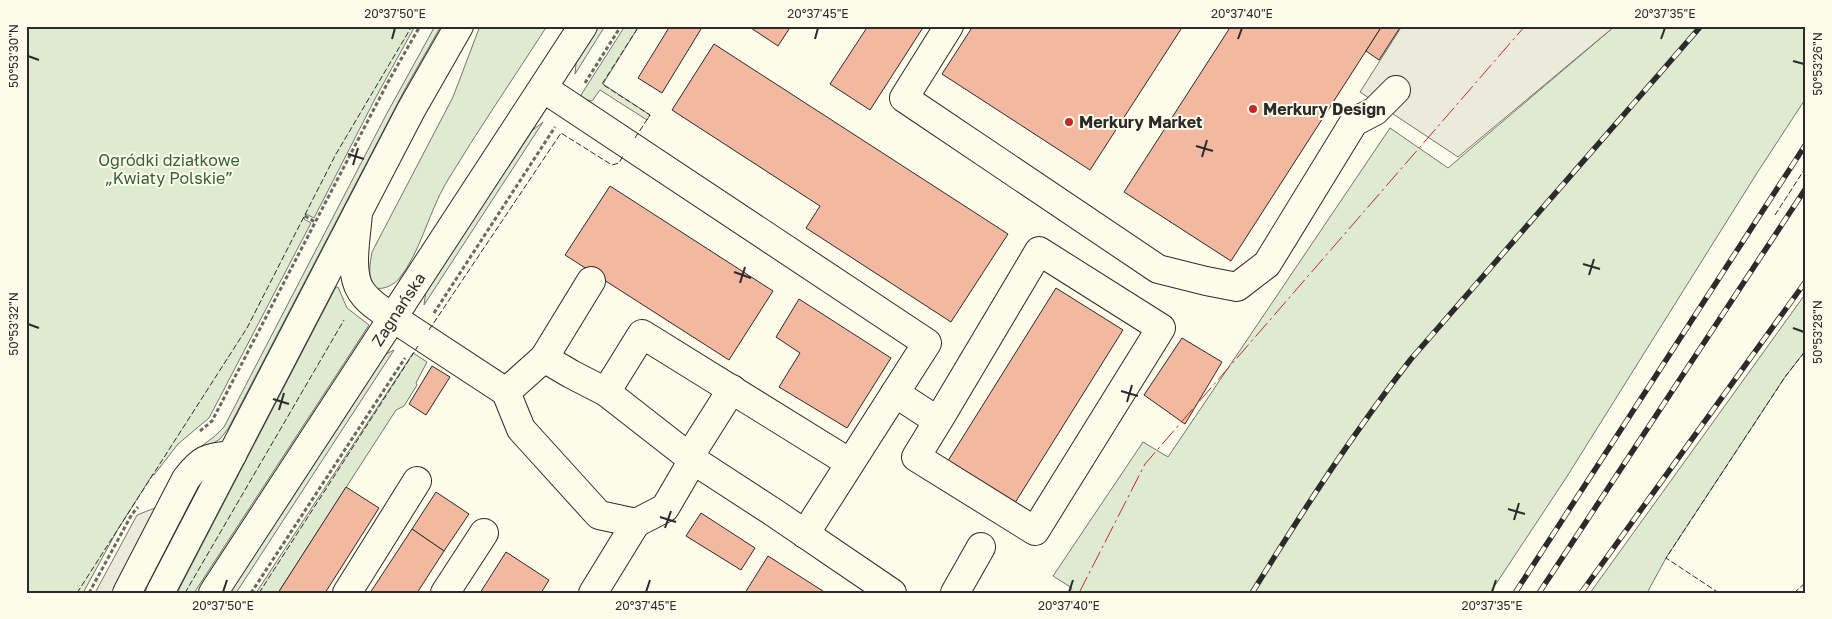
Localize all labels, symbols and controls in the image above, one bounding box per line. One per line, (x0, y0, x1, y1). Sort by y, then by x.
text: 20°37'50"E (364, 6, 426, 21)
text: 20°37'45"E (787, 6, 849, 21)
text: 20°37'40"E (1211, 6, 1273, 21)
text: 20°37'35"E (1634, 6, 1696, 21)
text: 50°53'30"N (6, 24, 21, 88)
text: 50°53'26"N (1810, 32, 1825, 96)
place label: Merkury Design (1263, 99, 1386, 119)
marker: Merkury Design (1247, 103, 1259, 115)
place label: Merkury Market (1079, 112, 1202, 132)
marker: Merkury Market (1063, 116, 1075, 128)
park label: Ogródki działkowe „Kwiaty Polskie” (98, 150, 240, 188)
street label: Zagnańska (367, 269, 429, 350)
text: 50°53'32"N (6, 292, 21, 356)
text: 50°53'28"N (1810, 300, 1825, 364)
text: 20°37'50"E (192, 598, 254, 613)
text: 20°37'45"E (615, 598, 677, 613)
text: 20°37'40"E (1038, 598, 1100, 613)
text: 20°37'35"E (1461, 598, 1523, 613)

